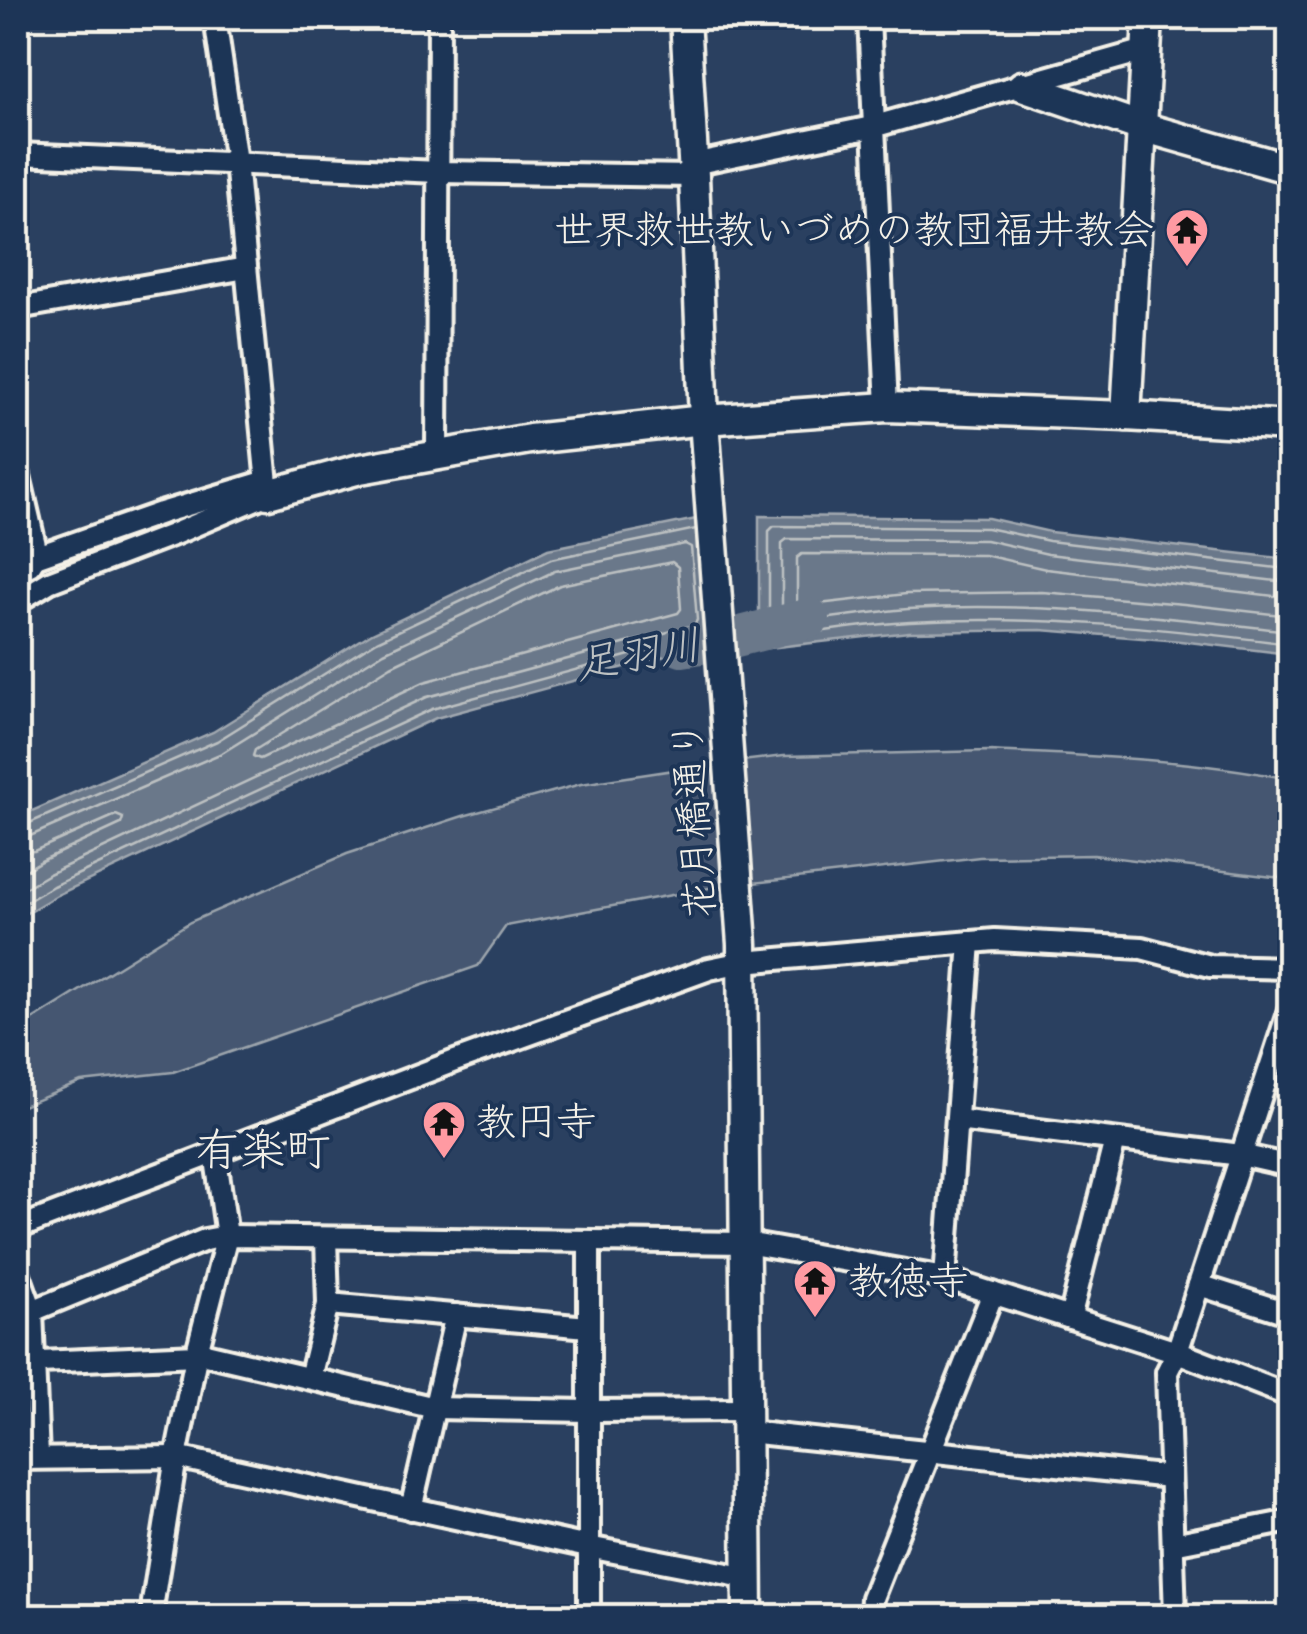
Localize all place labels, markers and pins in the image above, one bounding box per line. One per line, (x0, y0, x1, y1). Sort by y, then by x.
place label: 世界救世教いづめの教団福井教会 (554, 205, 1154, 255)
temple icon: 世界救世教いづめの教団福井教会 (1164, 207, 1210, 268)
place label: 教円寺 (476, 1097, 596, 1147)
temple icon: 教円寺 (421, 1099, 467, 1160)
place label: 教徳寺 (848, 1256, 968, 1306)
temple icon: 教徳寺 (792, 1258, 838, 1319)

